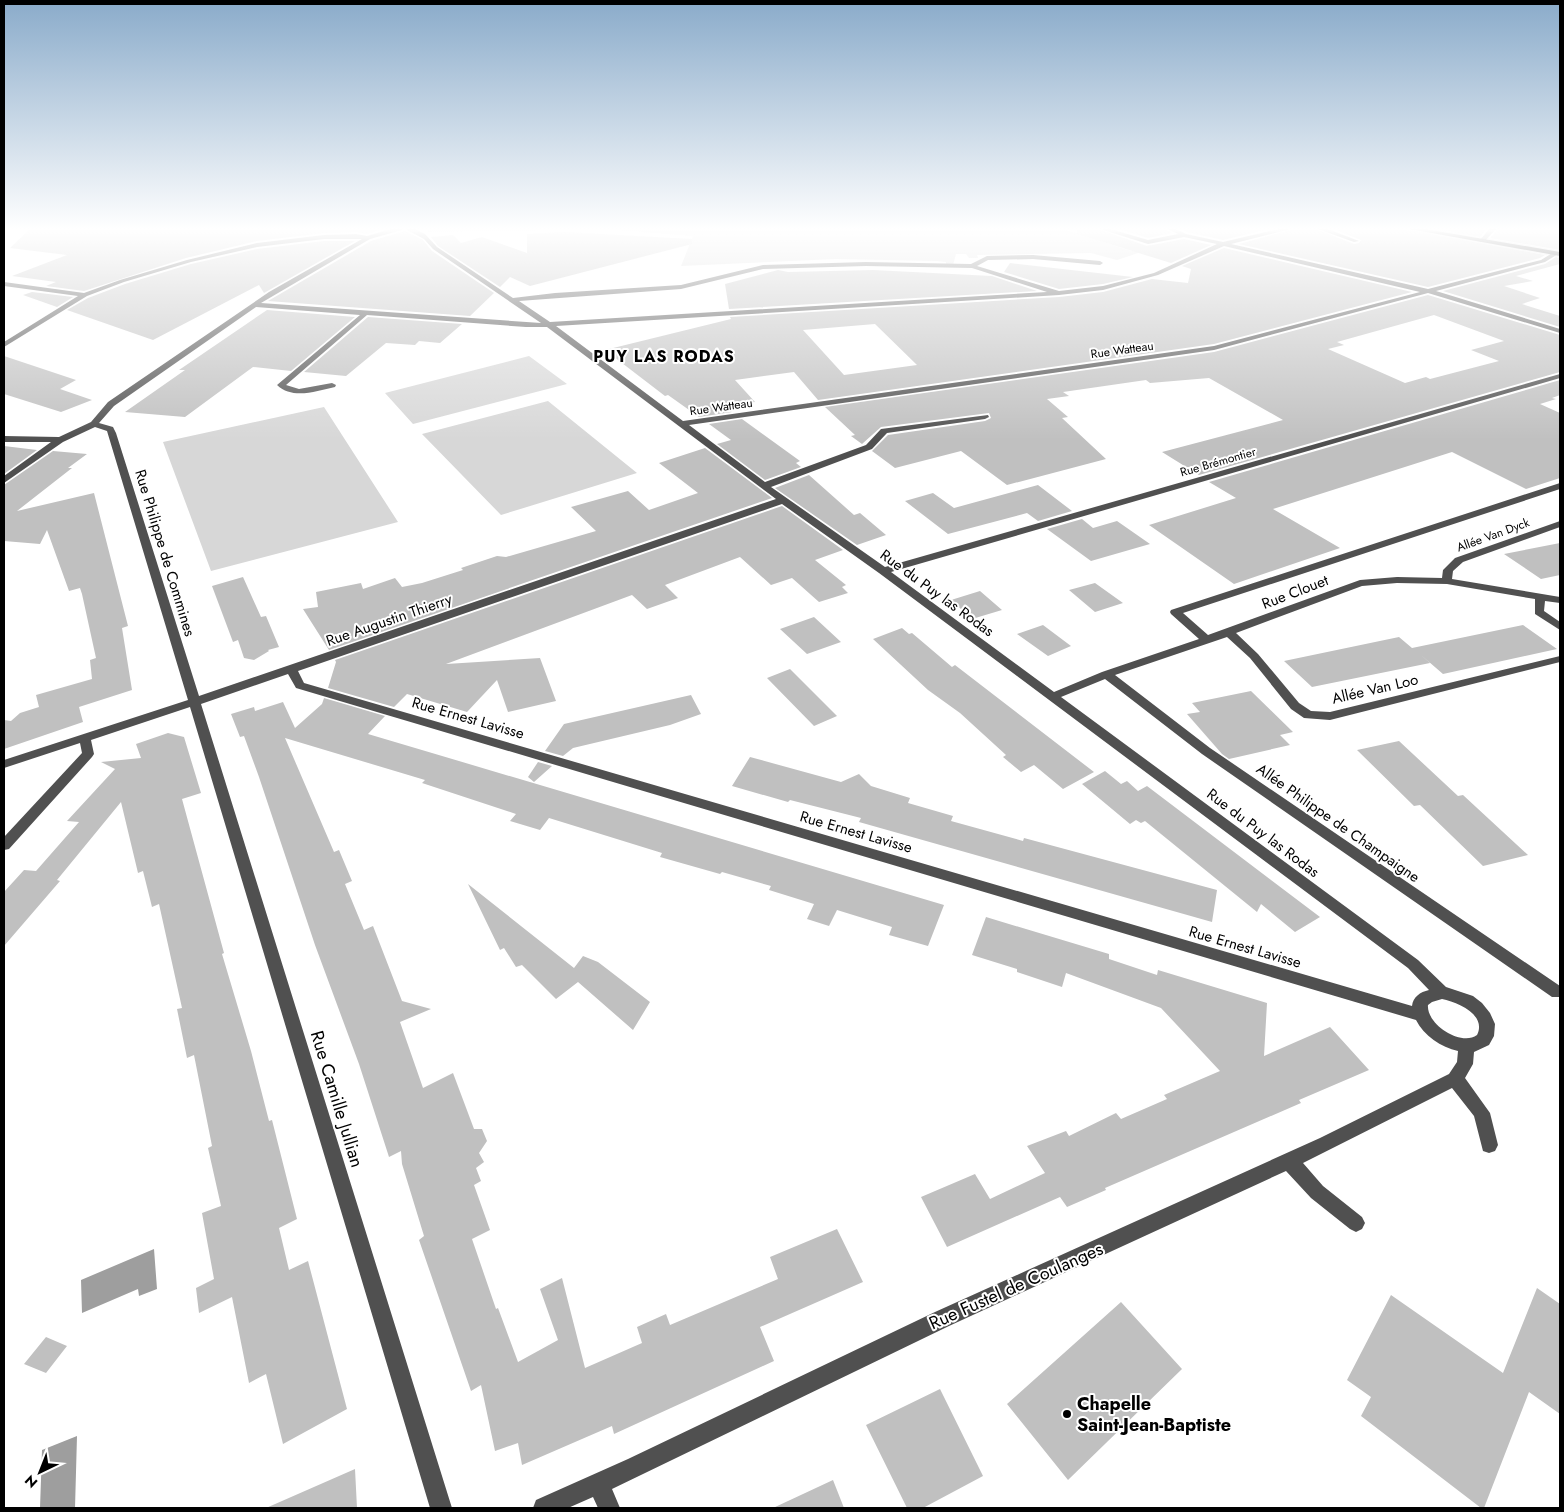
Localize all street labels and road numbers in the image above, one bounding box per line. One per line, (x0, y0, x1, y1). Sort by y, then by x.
street label: Rue Watteau (1089, 337, 1155, 363)
street label: Rue Watteau (688, 394, 754, 420)
street label: Rue Brémontier (1178, 442, 1259, 481)
street label: Rue Philippe de Commines (129, 467, 201, 639)
street label: Allée Van Dyck (1454, 513, 1533, 556)
street label: Rue du Puy las Rodas (876, 544, 998, 642)
street label: Rue Clouet (1259, 569, 1332, 615)
street label: Rue Augustin Thierry (323, 588, 455, 652)
street label: Allée Van Loo (1330, 668, 1420, 710)
street label: Rue Ernest Lavisse (409, 691, 527, 745)
street label: Allée Philippe de Champaigne (1252, 758, 1424, 888)
street label: Rue du Puy las Rodas (1202, 783, 1324, 883)
street label: Rue Ernest Lavisse (797, 805, 915, 859)
street label: Rue Ernest Lavisse (1186, 920, 1304, 974)
street label: Rue Camille Jullian (304, 1027, 370, 1171)
street label: Rue Fustel de Coulanges (925, 1236, 1107, 1336)

